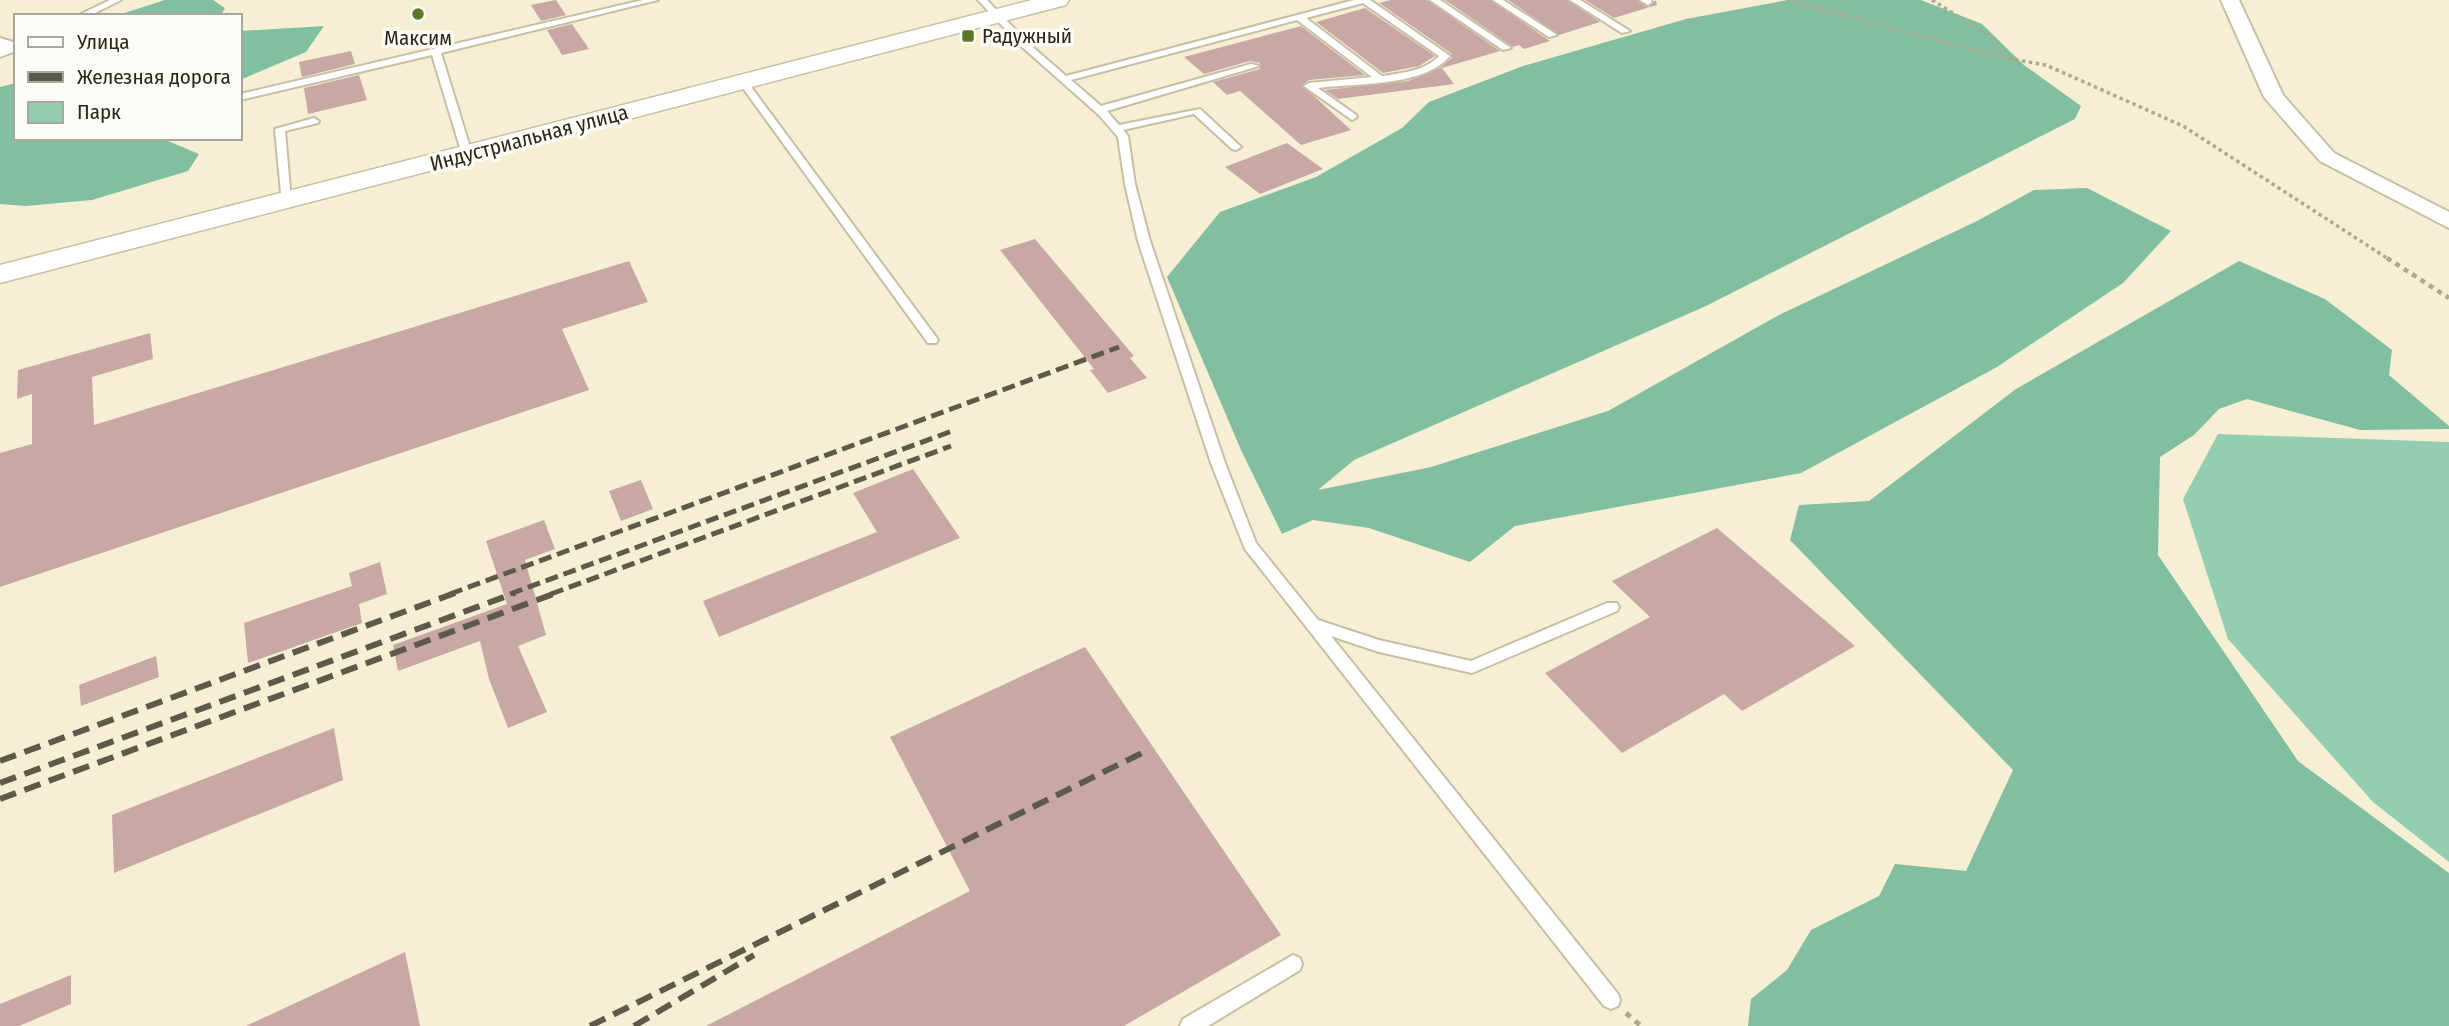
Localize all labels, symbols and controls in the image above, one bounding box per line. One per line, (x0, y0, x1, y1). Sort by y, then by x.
marker: Максим (410, 6, 426, 22)
legend (14, 14, 242, 140)
place label: Радужный (982, 23, 1072, 49)
place label: Максим (384, 25, 452, 51)
marker: Радужный (960, 28, 976, 44)
text: Улица (76, 29, 130, 55)
text: Железная дорога (77, 64, 231, 90)
text: Парк (77, 99, 121, 125)
street label: Индустриальная улица (427, 99, 631, 177)

